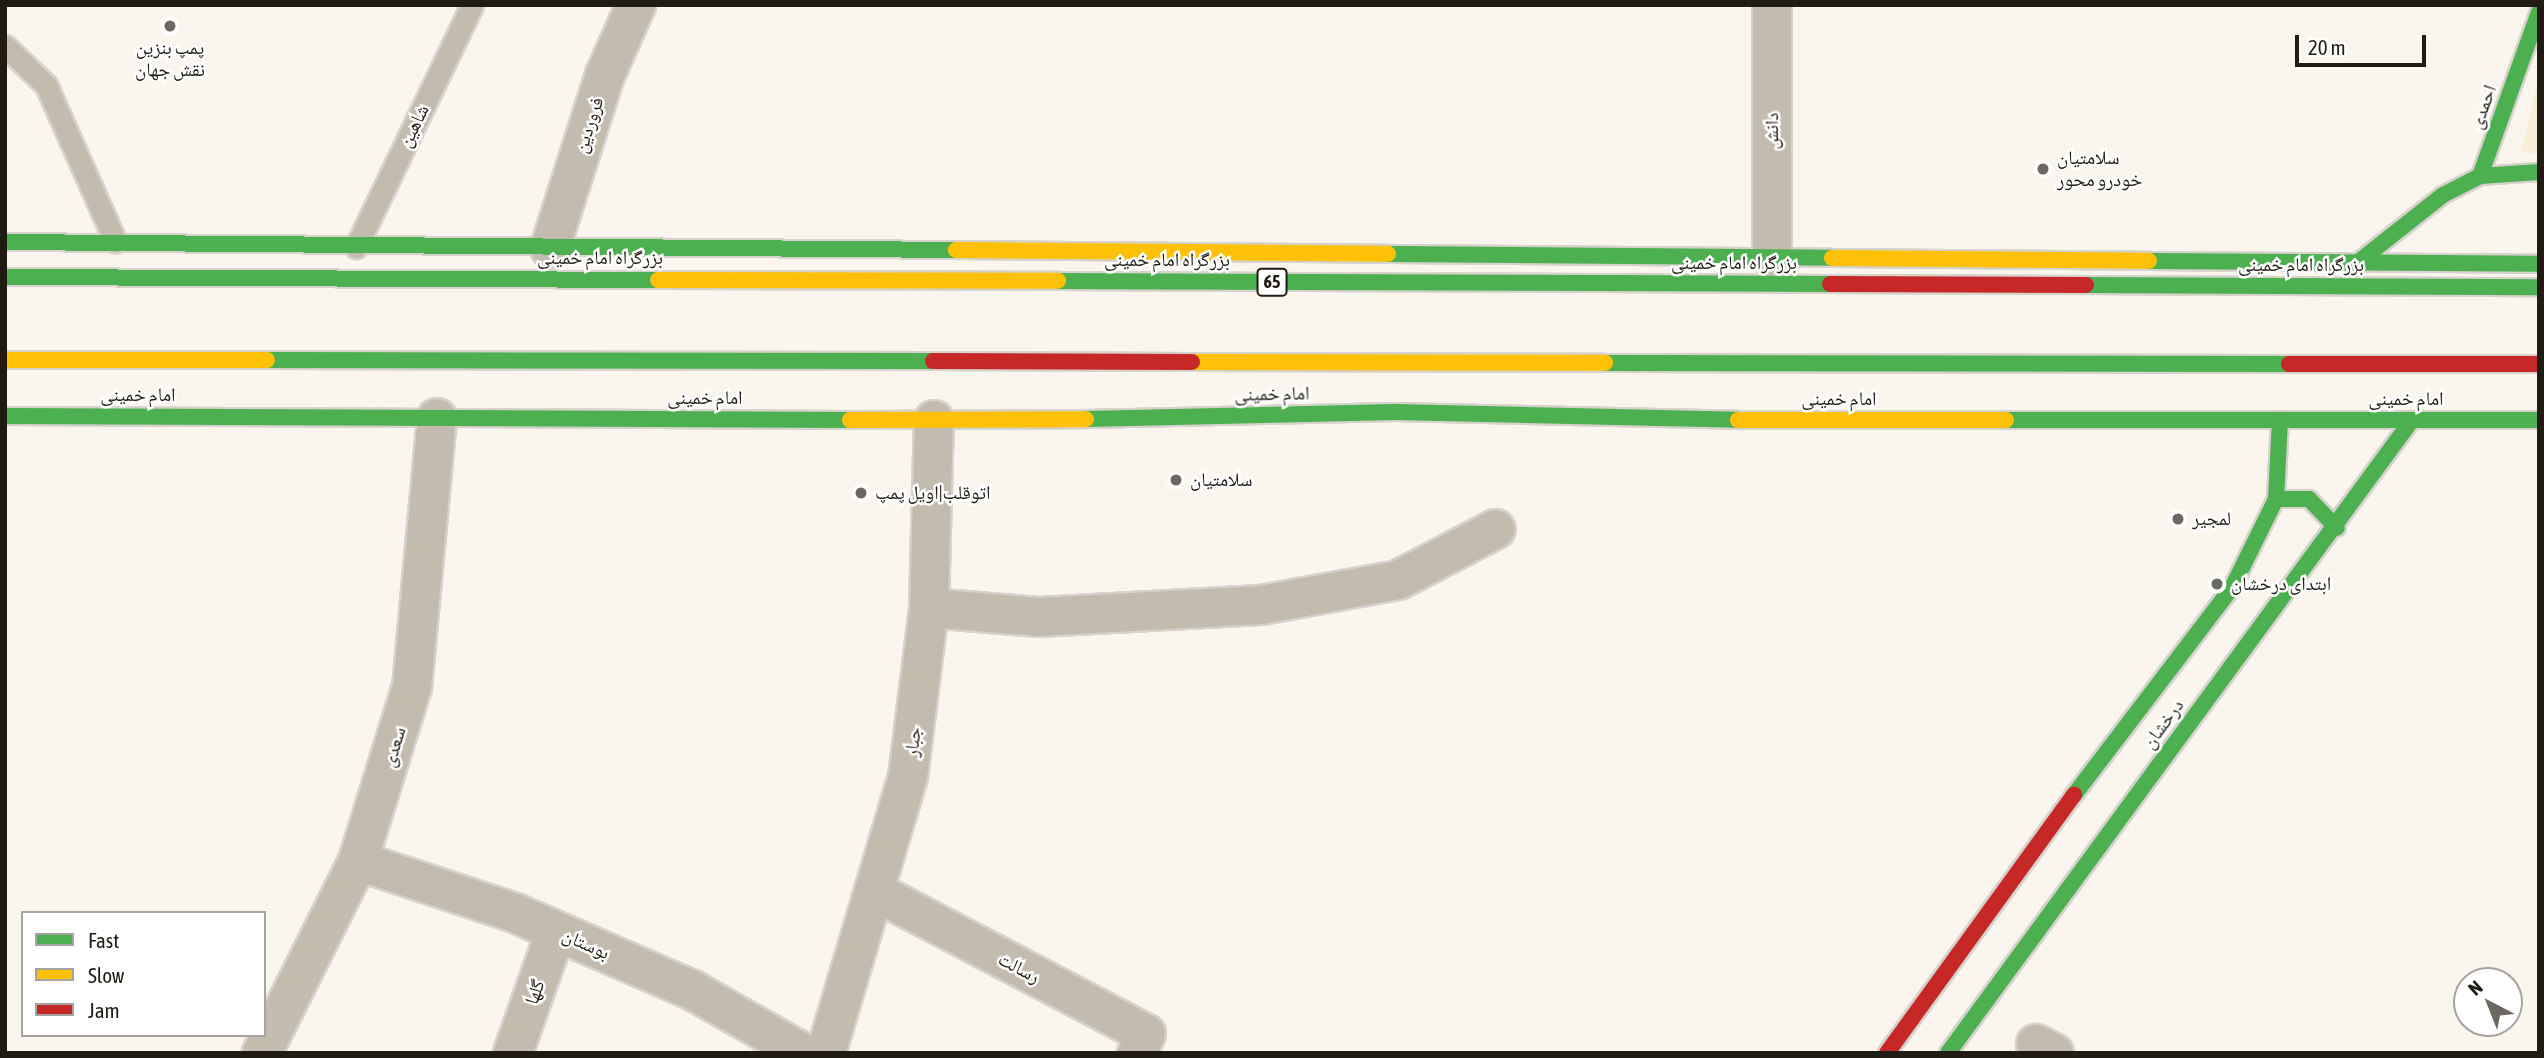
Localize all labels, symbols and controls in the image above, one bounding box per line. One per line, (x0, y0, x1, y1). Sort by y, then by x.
marker: پمپ بنزین نقش جهان (162, 18, 178, 34)
scale bar (2299, 21, 2430, 65)
text: 20 m (2308, 35, 2346, 59)
place label: پمپ بنزین نقش جهان (135, 37, 205, 81)
street label: احمدی (2465, 82, 2501, 132)
street label: فروردین (569, 94, 609, 156)
street label: شاهین (394, 101, 434, 151)
street label: دانش (1761, 113, 1783, 149)
place label: سلامتیان خودرو محور (2057, 147, 2142, 191)
marker: سلامتیان خودرو محور (2035, 161, 2051, 177)
street label: بزرگراه امام خمینی (537, 247, 663, 269)
street label: بزرگراه امام خمینی (1104, 249, 1230, 271)
street label: بزرگراه امام خمینی (1671, 252, 1797, 274)
street label: بزرگراه امام خمینی (2238, 254, 2364, 276)
road number: 65 (1256, 268, 1288, 296)
street label: امام خمینی (1234, 382, 1310, 406)
street label: امام خمینی (100, 384, 176, 406)
street label: امام خمینی (667, 387, 743, 409)
street label: امام خمینی (1801, 388, 1877, 410)
street label: امام خمینی (2368, 388, 2444, 410)
place label: سلامتیان (1190, 469, 1252, 491)
marker: سلامتیان (1168, 472, 1184, 488)
place label: اتوقلب|اویل پمپ (875, 482, 991, 504)
marker: اتوقلب|اویل پمپ (853, 485, 869, 501)
place label: لمجیر (2192, 508, 2231, 530)
marker: لمجیر (2170, 511, 2186, 527)
place label: ابتدای درخشان (2231, 573, 2331, 595)
marker: ابتدای درخشان (2209, 576, 2225, 592)
street label: درخشان (2137, 695, 2189, 753)
street label: سعدی (377, 724, 411, 770)
street label: جبار (900, 726, 926, 758)
legend (21, 911, 266, 1037)
street label: بوستان (559, 924, 613, 964)
text: Fast (88, 928, 119, 952)
street label: رسالت (994, 948, 1044, 988)
text: Slow (88, 963, 124, 987)
north arrow (2453, 967, 2523, 1037)
text: N (2464, 976, 2487, 1000)
street label: گلها (520, 977, 550, 1007)
text: Jam (88, 998, 120, 1022)

